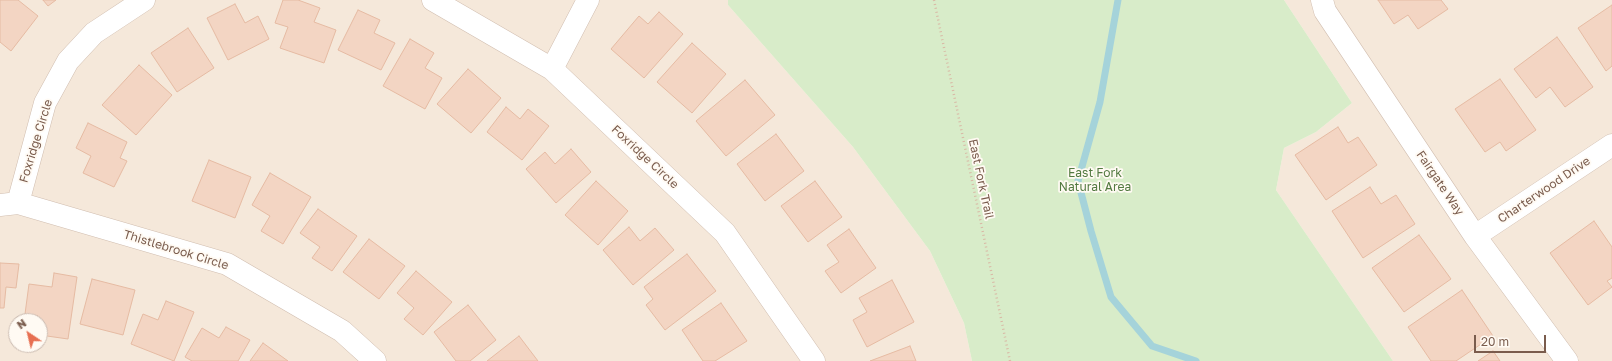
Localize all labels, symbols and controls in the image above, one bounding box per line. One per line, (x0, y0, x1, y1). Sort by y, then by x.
street label: Foxridge Circle (16, 98, 56, 184)
street label: Foxridge Circle (609, 122, 681, 192)
street label: East Fork Trail (965, 138, 997, 220)
street label: Fairgate Way (1413, 148, 1467, 218)
street label: Charterwood Drive (1495, 154, 1593, 226)
park label: East Fork Natural Area (1059, 166, 1131, 194)
street label: Thistlebrook Circle (122, 227, 230, 273)
north arrow (8, 313, 48, 353)
text: N (14, 316, 29, 331)
scale bar (1476, 327, 1548, 353)
text: 20 m (1481, 334, 1509, 349)

